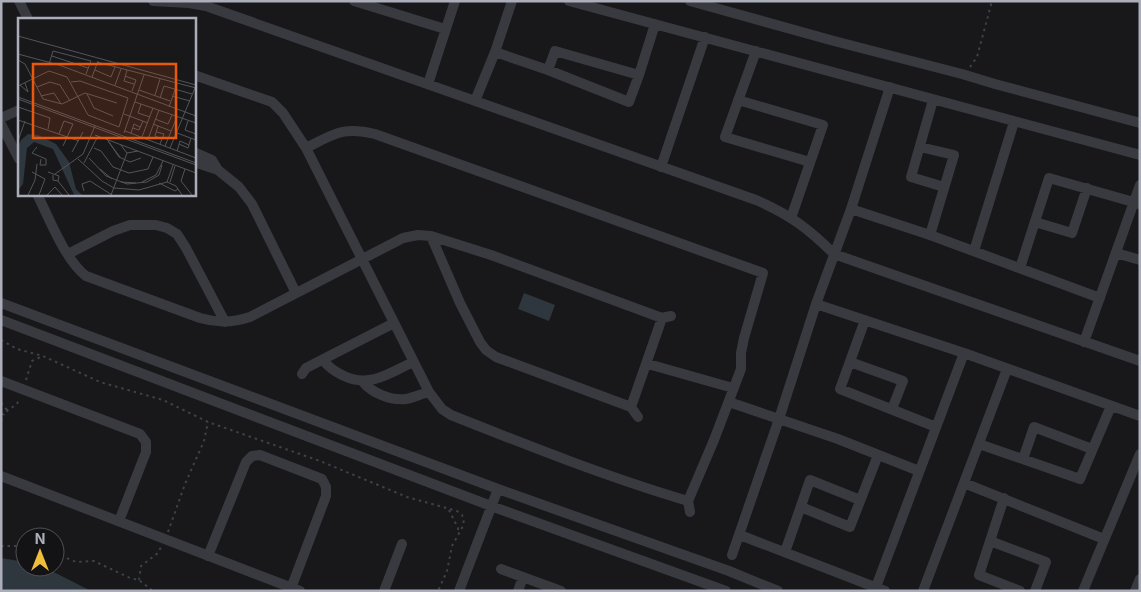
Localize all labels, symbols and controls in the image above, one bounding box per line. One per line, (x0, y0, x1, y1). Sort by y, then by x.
inset map (18, 18, 195, 195)
north arrow (15, 527, 65, 577)
text: N (35, 530, 45, 547)

